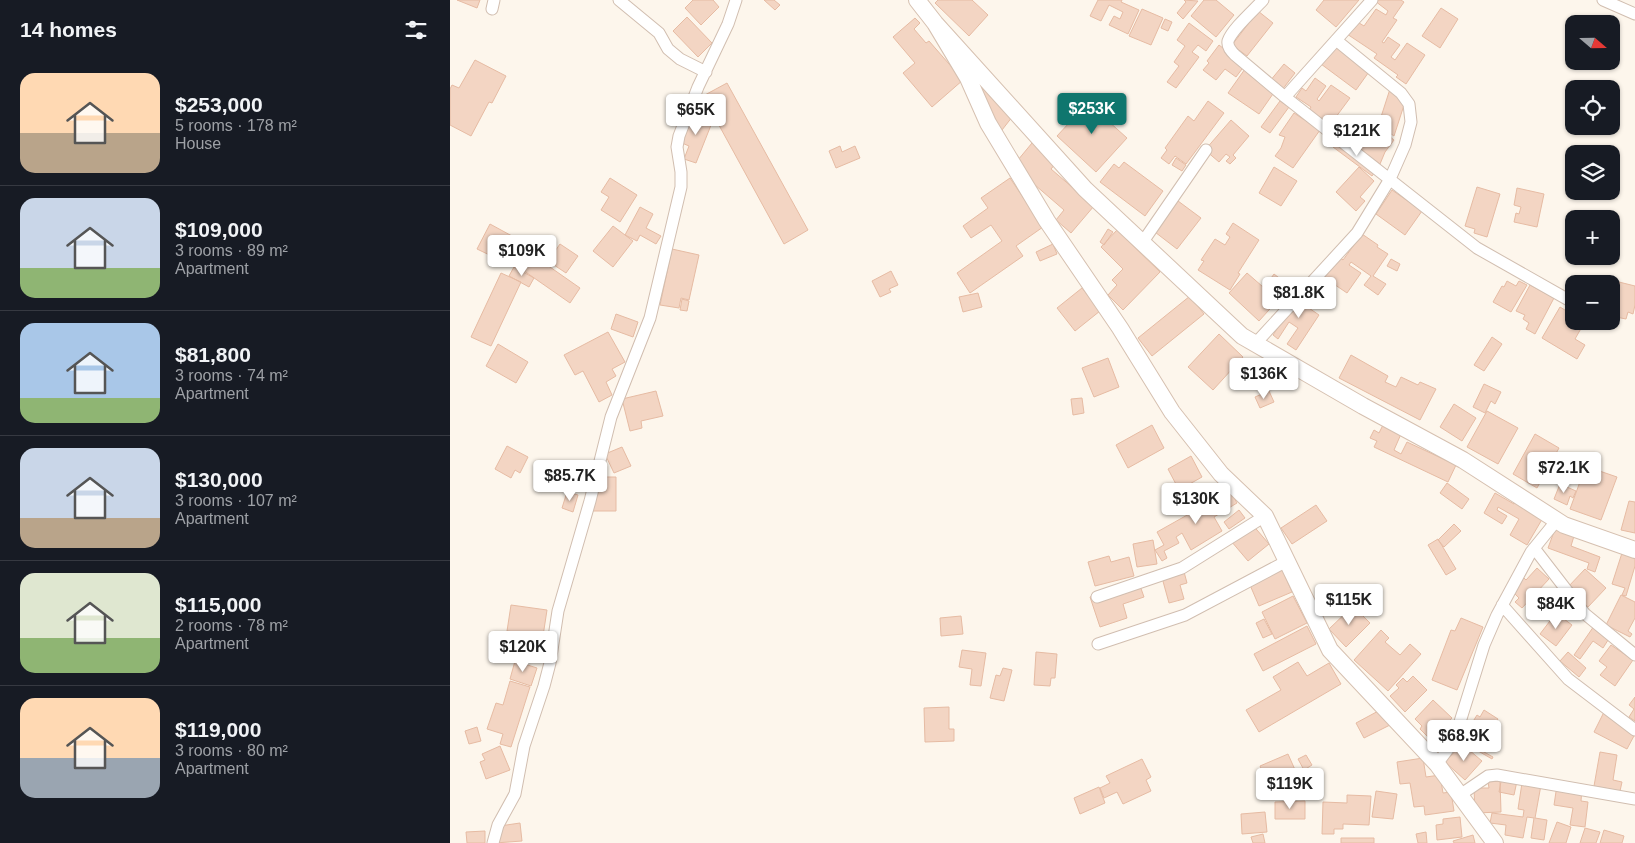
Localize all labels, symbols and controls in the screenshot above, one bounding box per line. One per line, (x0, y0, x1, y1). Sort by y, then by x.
north arrow (1565, 15, 1620, 70)
map controls (1565, 15, 1620, 330)
icon: filters (402, 16, 430, 44)
text: 14 homes (20, 18, 117, 41)
button: locate (1565, 80, 1620, 135)
pin: $253K (1057, 92, 1127, 135)
icon: home (60, 93, 120, 153)
text: $253,000 (175, 93, 263, 116)
pin: $65K (666, 94, 726, 136)
text: $253K (1068, 100, 1116, 117)
text: $65K (677, 101, 715, 118)
pin: $121K (1322, 114, 1392, 157)
text: 5 rooms · 178 m² (175, 117, 297, 134)
text: $121K (1333, 122, 1381, 139)
text: House (175, 135, 221, 152)
button: layers (1565, 145, 1620, 200)
button: + (1565, 210, 1620, 265)
icon: home (60, 218, 120, 278)
text: $109,000 (175, 218, 263, 241)
pin: $109K (487, 234, 557, 277)
text: 3 rooms · 89 m² (175, 242, 288, 259)
text: $109K (498, 242, 546, 259)
text: Apartment (175, 260, 249, 277)
button: − (1565, 275, 1620, 330)
pin: $81.8K (1258, 276, 1340, 319)
text: $81.8K (1273, 284, 1325, 301)
icon: home (60, 343, 120, 403)
text: $81,800 (175, 343, 251, 366)
pin: $136K (1229, 358, 1299, 400)
text: $136K (1240, 365, 1288, 382)
text: 3 rooms · 74 m² (175, 367, 288, 384)
text: Apartment (175, 385, 249, 402)
pin: $72.1K (1523, 452, 1605, 494)
text: $72.1K (1538, 459, 1590, 476)
pin: $85.7K (529, 460, 611, 502)
text: $85.7K (544, 467, 596, 484)
icon: home (60, 468, 120, 528)
text: $130,000 (175, 468, 263, 491)
pin: $130K (1161, 482, 1231, 525)
text: $130K (1172, 490, 1220, 507)
text: 3 rooms · 107 m² (175, 492, 297, 509)
text: Apartment (175, 510, 249, 527)
pin: $115K (1314, 584, 1384, 626)
pin: $84K (1526, 588, 1586, 630)
text: $115K (1326, 591, 1372, 608)
icon: home (60, 593, 120, 653)
text: $115,000 (175, 593, 261, 616)
text: $84K (1537, 595, 1575, 612)
text: 2 rooms · 78 m² (175, 617, 288, 634)
pin: $120K (488, 630, 558, 673)
text: Apartment (175, 635, 249, 652)
text: $120K (499, 638, 547, 655)
icon: home (60, 718, 120, 778)
text: $119,000 (175, 718, 261, 741)
pin: $68.9K (1423, 720, 1505, 762)
text: $68.9K (1438, 727, 1490, 744)
text: 3 rooms · 80 m² (175, 742, 288, 759)
text: Apartment (175, 760, 249, 777)
pin: $119K (1255, 768, 1325, 810)
text: $119K (1267, 775, 1313, 792)

